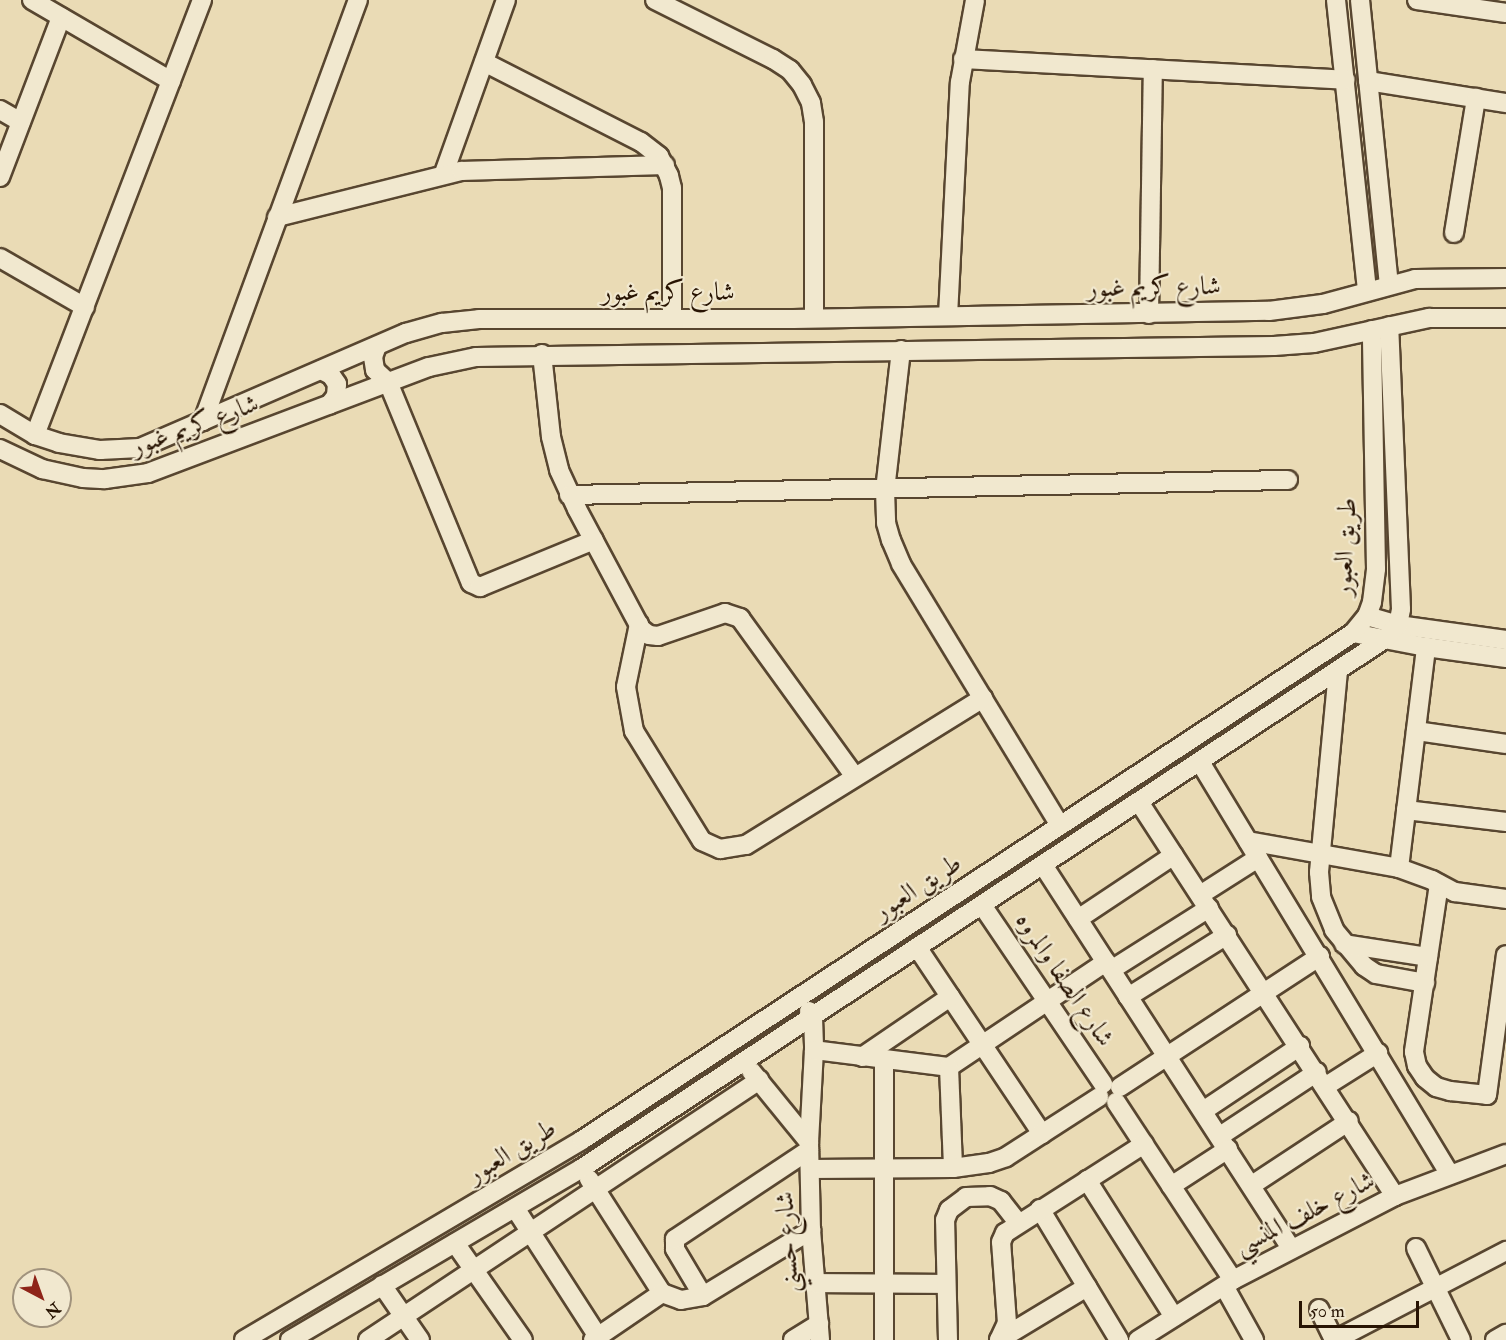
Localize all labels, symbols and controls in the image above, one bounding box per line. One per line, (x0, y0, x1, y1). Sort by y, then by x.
street label: شارع كريم غبور (1087, 271, 1221, 305)
street label: شارع كريم غبور (601, 277, 735, 309)
street label: شارع كريم غبور (127, 388, 263, 464)
street label: طريق العبور (1328, 497, 1364, 597)
street label: طريق العبور (868, 848, 968, 928)
street label: شارع الصفا والمروه (1008, 907, 1120, 1053)
street label: طريق العبور (462, 1113, 562, 1191)
street label: شارع خلف المنسي (1230, 1165, 1380, 1263)
street label: شارع حسني (770, 1191, 806, 1293)
north arrow (12, 1268, 72, 1328)
scale bar (1302, 1289, 1422, 1327)
text: N (41, 1298, 64, 1322)
text: 50 m (1310, 1300, 1345, 1323)

